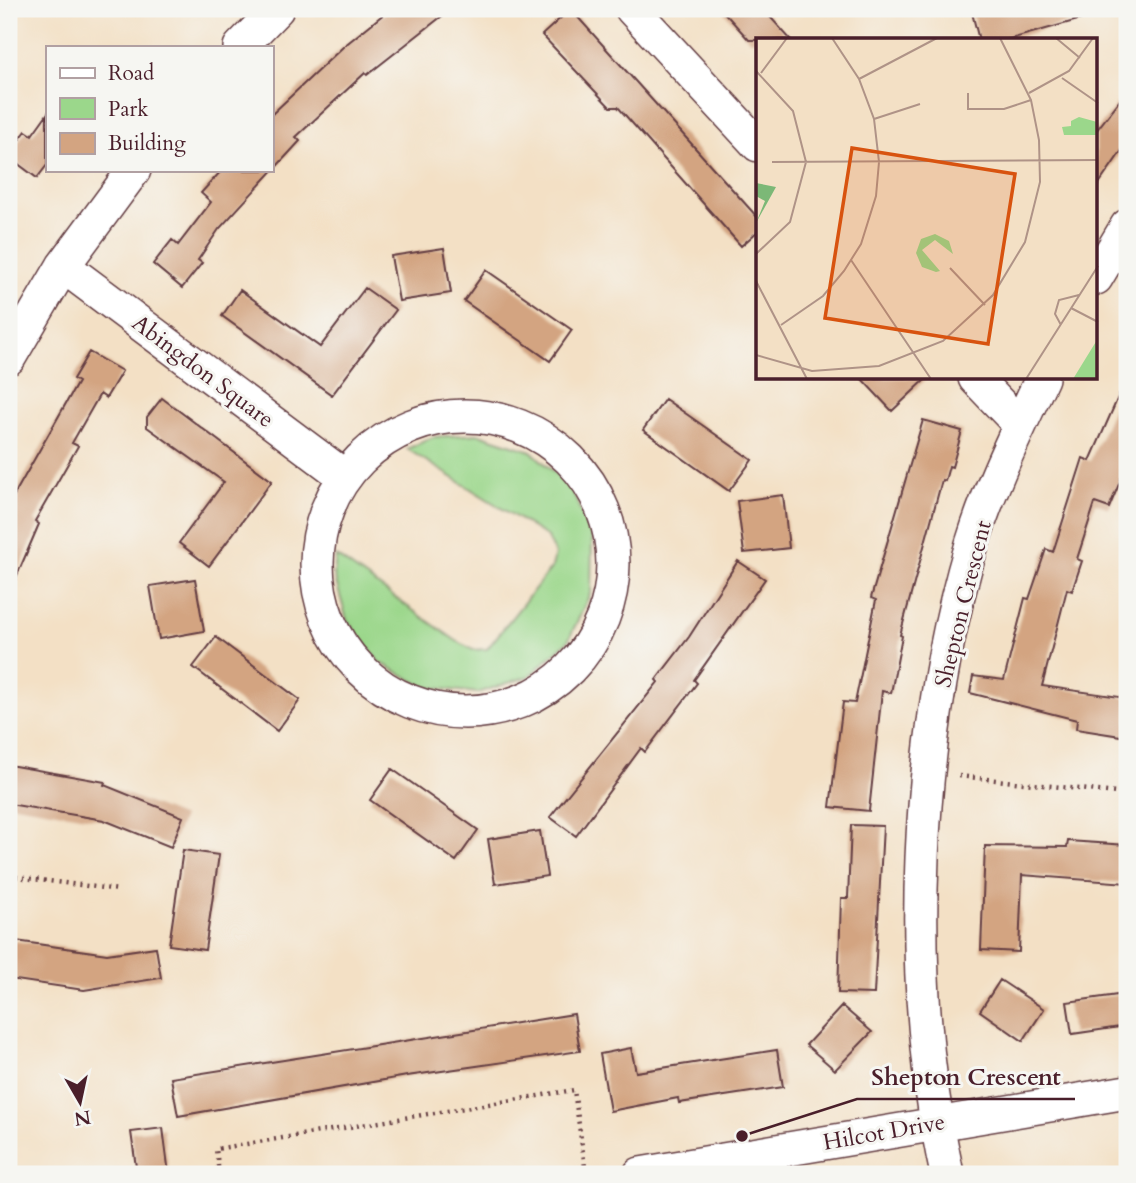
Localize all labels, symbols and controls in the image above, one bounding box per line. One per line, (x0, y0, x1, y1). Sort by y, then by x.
inset map (756, 38, 1098, 380)
legend (46, 46, 273, 172)
text: Road (108, 59, 154, 88)
text: Park (108, 95, 149, 124)
text: Building (108, 129, 186, 158)
street label: Abingdon Square (126, 307, 280, 435)
street label: Shepton Crescent (927, 517, 999, 691)
callout: Shepton Crescent (857, 1054, 1075, 1099)
text: Shepton Crescent (871, 1061, 1061, 1094)
north arrow (46, 1068, 116, 1138)
text: N (72, 1104, 93, 1132)
street label: Hilcot Drive (820, 1106, 948, 1158)

